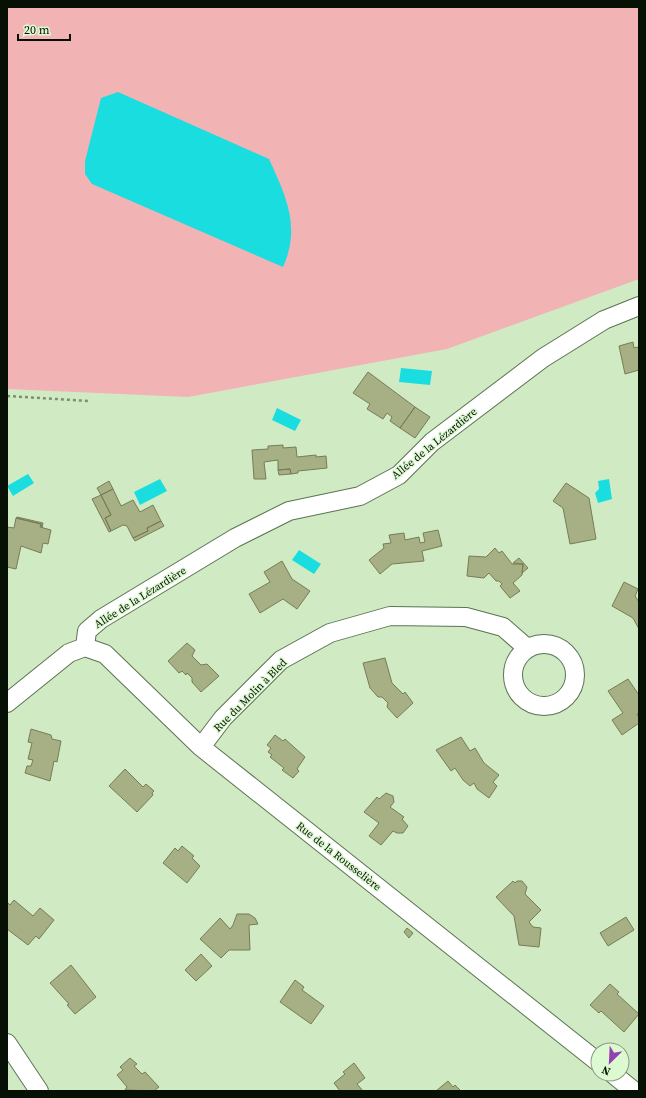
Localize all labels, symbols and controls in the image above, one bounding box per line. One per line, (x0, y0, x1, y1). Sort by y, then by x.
scale bar (18, 16, 70, 42)
text: 20 m (24, 22, 50, 38)
street label: Allée de la Lézardière (388, 404, 480, 483)
street label: Allée de la Lézardière (91, 563, 189, 632)
street label: Rue du Molin à Bled (210, 655, 291, 735)
street label: Rue de la Rousselière (293, 818, 385, 895)
north arrow (590, 1042, 630, 1082)
text: N (599, 1062, 613, 1079)

